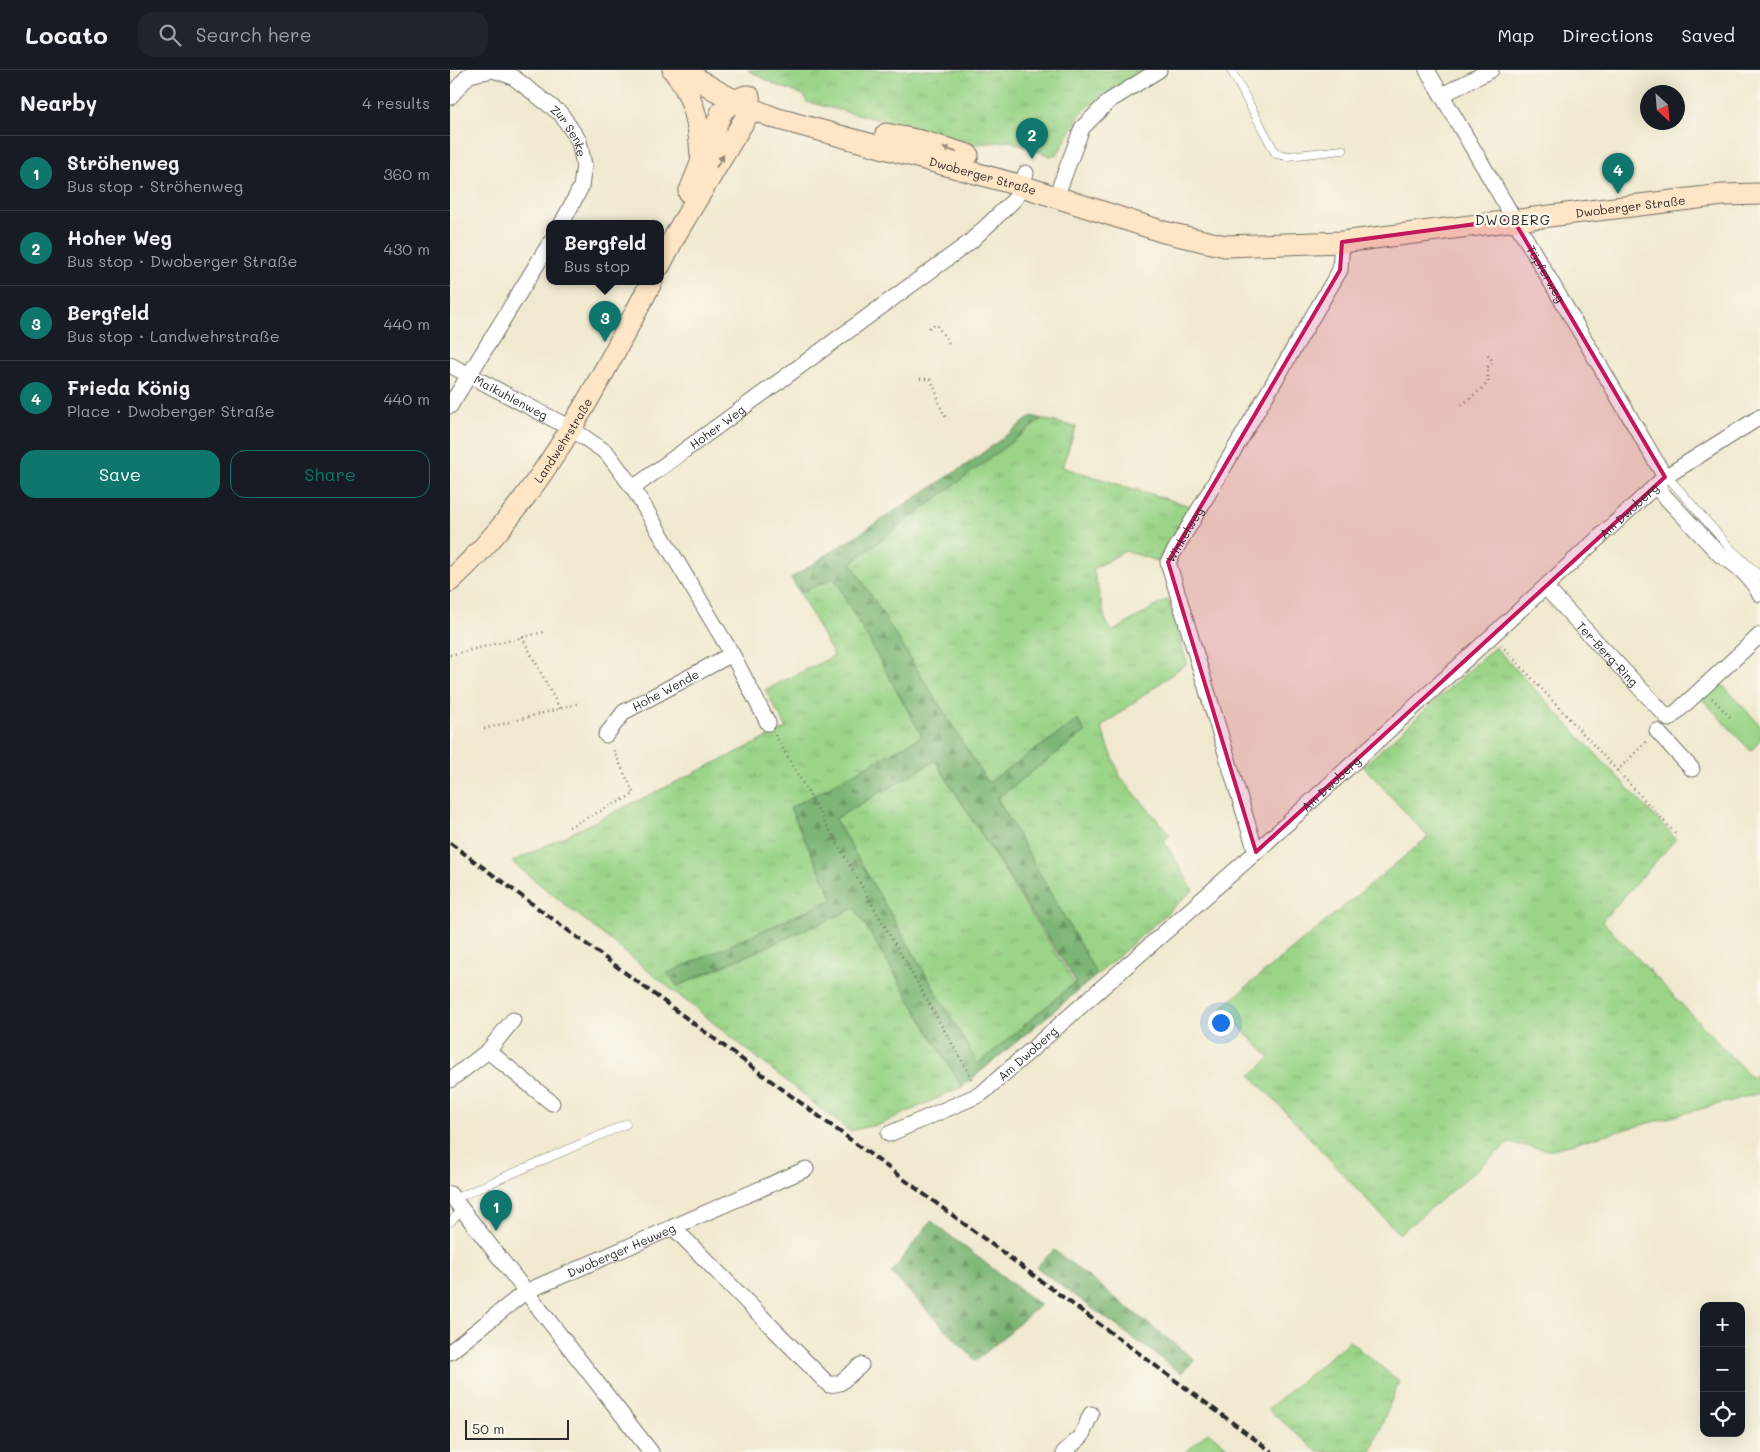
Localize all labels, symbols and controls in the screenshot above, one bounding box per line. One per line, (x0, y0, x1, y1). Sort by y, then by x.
search box (138, 12, 488, 57)
text: Locato (25, 19, 108, 50)
icon: search (156, 21, 184, 49)
text: Search here (196, 22, 311, 47)
text: Map (1497, 23, 1534, 47)
text: Directions (1562, 23, 1654, 47)
text: Saved (1682, 23, 1735, 47)
north arrow (1640, 85, 1685, 130)
text: Nearby (20, 89, 97, 116)
text: 4 results (362, 92, 430, 113)
street label: Zur Senke (547, 101, 590, 158)
pin: 2 (1016, 118, 1048, 159)
one-way arrow (942, 145, 957, 153)
text: Ströhenweg (67, 150, 179, 175)
street label: Dwoberger Straße (927, 153, 1039, 198)
pin: 4 (1602, 153, 1634, 194)
one-way arrow (716, 154, 725, 167)
text: 1 (32, 163, 40, 184)
text: 360 m (383, 163, 430, 184)
text: Bus stop · Ströhenweg (67, 175, 243, 196)
street label: Dwoberger Straße (1574, 192, 1686, 221)
district label: DWOBERG (1475, 210, 1551, 229)
popup (546, 220, 664, 285)
text: Hoher Weg (67, 225, 172, 250)
text: Bergfeld (564, 230, 646, 255)
text: 2 (32, 238, 40, 259)
text: 430 m (383, 238, 430, 259)
street label: Töpferweg (1523, 242, 1569, 305)
text: Bus stop · Dwoberger Straße (67, 250, 297, 271)
text: Bus stop (564, 255, 630, 276)
text: Bergfeld (67, 300, 149, 325)
pin: 3 (589, 301, 621, 342)
text: 3 (31, 313, 41, 334)
text: 440 m (383, 313, 430, 334)
text: Bus stop · Landwehrstraße (67, 325, 280, 346)
street label: Maikuhlenweg (471, 371, 551, 423)
text: Frieda König (67, 375, 190, 400)
text: 4 (31, 388, 41, 409)
text: 440 m (383, 388, 430, 409)
street label: Landwehrstraße (530, 395, 595, 486)
text: Place · Dwoberger Straße (67, 400, 275, 421)
street label: Hoher Weg (686, 401, 748, 452)
button: Save (20, 450, 220, 498)
button: Share (230, 450, 430, 498)
street label: Am Dwoberg (1596, 479, 1661, 542)
street label: Winkelweg (1162, 504, 1207, 565)
street label: Ter-Berg-Ring (1573, 618, 1642, 689)
street label: Hohe Wende (629, 665, 701, 714)
street label: Am Dwoberg (1298, 752, 1364, 815)
your location (1208, 1010, 1234, 1036)
street label: Am Dwoberg (994, 1023, 1061, 1084)
pin: 1 (480, 1190, 512, 1231)
street label: Dwoberger Heuweg (565, 1219, 678, 1281)
map controls (1700, 1302, 1745, 1437)
button: + (1700, 1302, 1745, 1347)
button: − (1700, 1347, 1745, 1392)
button: locate (1700, 1392, 1745, 1437)
scale bar (465, 1417, 569, 1440)
text: 50 m (472, 1419, 504, 1438)

